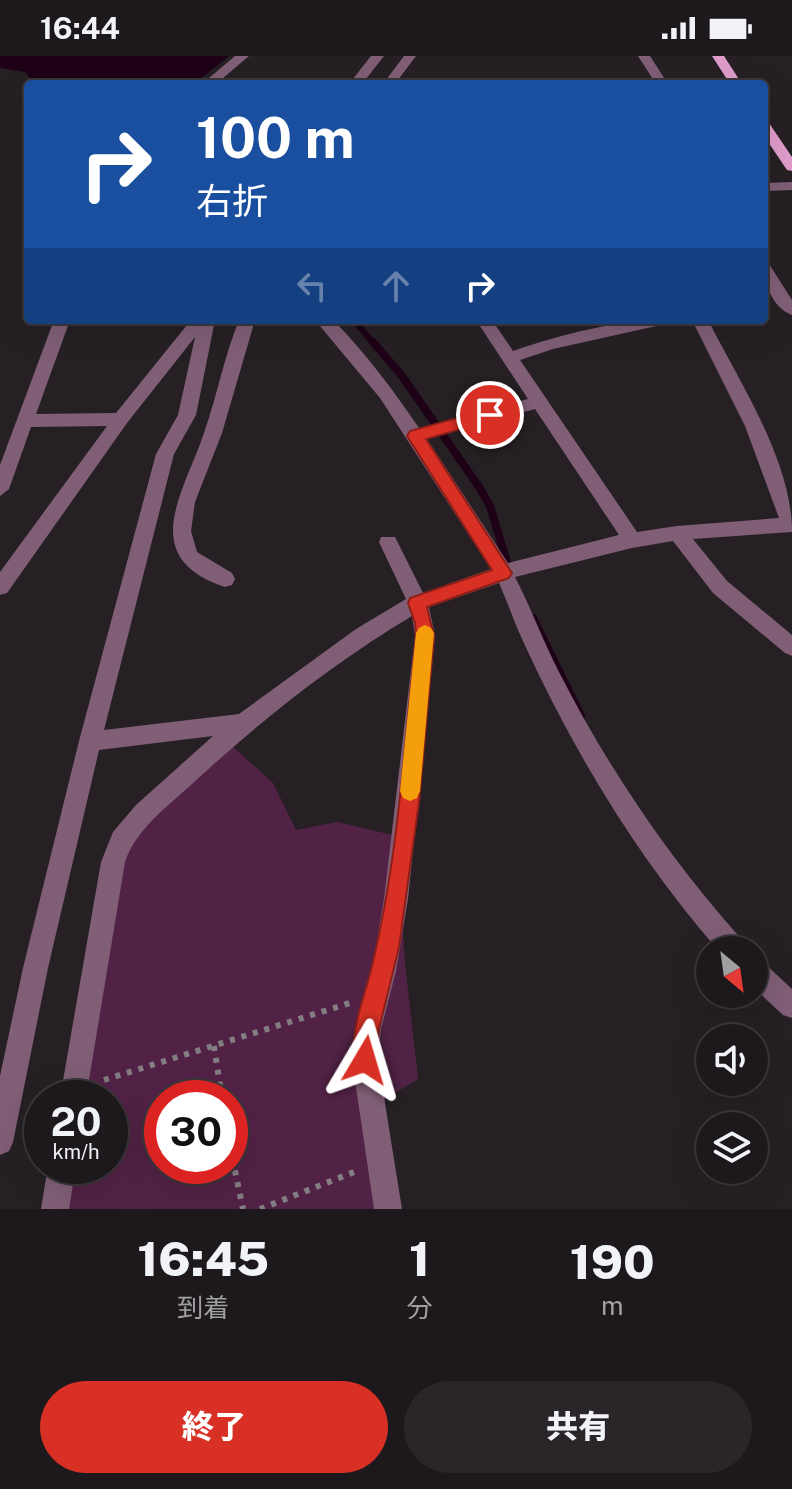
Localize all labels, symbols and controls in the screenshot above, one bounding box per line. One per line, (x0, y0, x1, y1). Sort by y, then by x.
text: 16:44 (40, 10, 120, 46)
text: 100 m (196, 105, 355, 171)
icon: right (64, 112, 168, 216)
text: 右折 (196, 180, 268, 222)
icon: left (290, 264, 334, 308)
icon: ahead (374, 264, 418, 308)
icon: right (458, 264, 502, 308)
pin (456, 381, 524, 449)
icon: arrive (468, 393, 512, 437)
north arrow (696, 936, 768, 1008)
map controls (696, 936, 768, 1184)
position arrow (323, 1018, 407, 1102)
button: sound (696, 1024, 768, 1096)
speed limit sign: 30 (144, 1080, 248, 1184)
text: 20 (50, 1098, 102, 1145)
button: layers (696, 1112, 768, 1184)
text: km/h (52, 1140, 100, 1164)
text: 16:45 (137, 1230, 269, 1287)
text: 1 (409, 1230, 430, 1287)
text: 190 (570, 1233, 655, 1290)
text: m (601, 1290, 624, 1321)
text: 到着 (177, 1292, 229, 1323)
text: 分 (407, 1292, 433, 1323)
button: 終了 (40, 1381, 388, 1473)
button: 共有 (404, 1381, 752, 1473)

